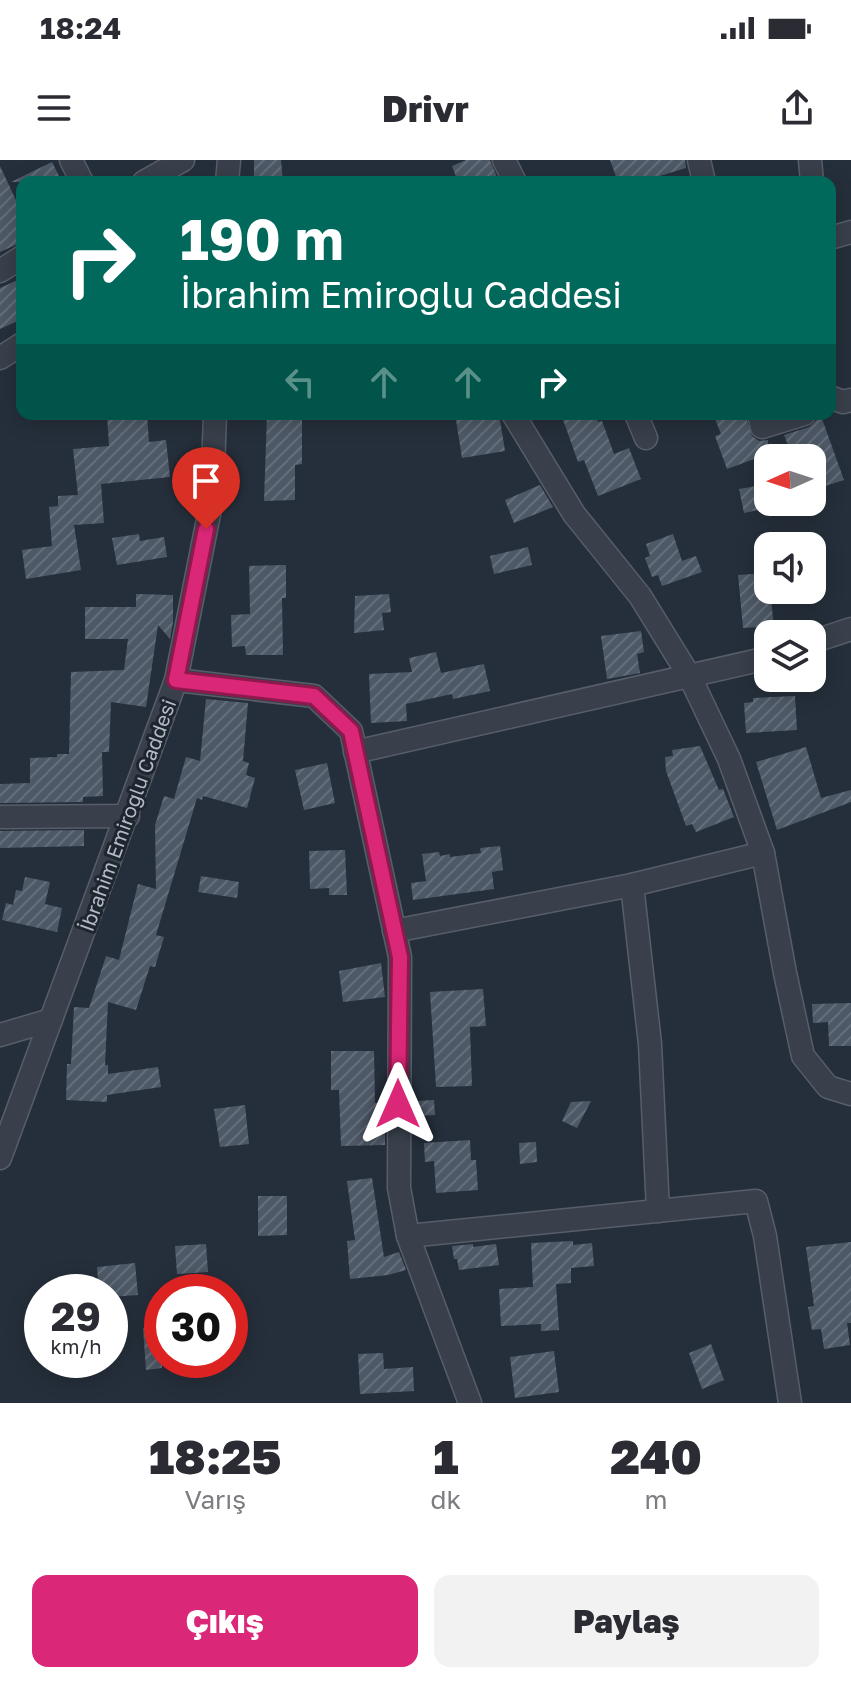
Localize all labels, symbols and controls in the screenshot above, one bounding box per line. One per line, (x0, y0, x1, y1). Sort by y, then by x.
text: 18:24 (40, 10, 121, 46)
icon: menu (32, 86, 76, 130)
icon: share (775, 86, 819, 130)
text: Drivr (382, 87, 469, 130)
text: 190 m (180, 205, 344, 272)
icon: right (48, 208, 152, 312)
text: İbrahim Emiroğlu Caddesi (180, 273, 622, 316)
icon: left (278, 360, 322, 404)
icon: ahead (362, 360, 406, 404)
icon: ahead (446, 360, 490, 404)
icon: right (530, 360, 574, 404)
north arrow (754, 444, 826, 516)
map controls (754, 444, 826, 692)
pin (172, 447, 240, 529)
icon: arrive (184, 459, 228, 503)
button: sound (754, 532, 826, 604)
button: layers (754, 620, 826, 692)
street label: İbrahim Emiroğlu Caddesi (74, 696, 180, 934)
position arrow (356, 1062, 440, 1146)
speed limit sign: 30 (144, 1274, 248, 1378)
text: 29 (51, 1292, 101, 1340)
text: km/h (51, 1334, 101, 1358)
text: 18:25 (149, 1427, 282, 1485)
text: 1 (433, 1427, 459, 1485)
text: 240 (610, 1427, 702, 1485)
text: Varış (185, 1484, 246, 1515)
text: dk (431, 1484, 461, 1515)
text: m (645, 1484, 668, 1515)
button: Çıkış (32, 1575, 418, 1667)
button: Paylaş (434, 1575, 819, 1667)

